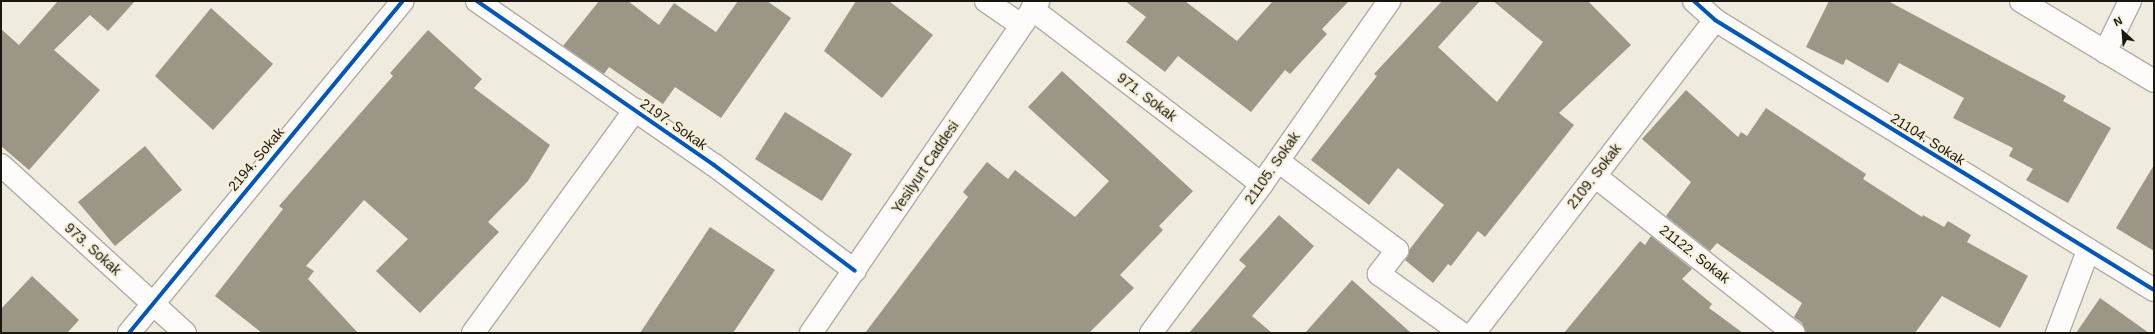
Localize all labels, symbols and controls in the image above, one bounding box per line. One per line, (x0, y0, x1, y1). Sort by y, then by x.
north arrow (2103, 12, 2143, 52)
text: N (2112, 14, 2124, 28)
street label: 971. Sokak (1114, 69, 1180, 125)
street label: 2197. Sokak (637, 95, 711, 153)
street label: 21104. Sokak (1888, 109, 1968, 169)
street label: Yesilyurt Caddesi (888, 118, 962, 216)
street label: 2194. Sokak (225, 124, 287, 194)
street label: 21105. Sokak (1241, 129, 1303, 207)
street label: 2109. Sokak (1563, 140, 1625, 212)
street label: 973. Sokak (61, 219, 125, 279)
street label: 21122. Sokak (1657, 221, 1733, 287)

